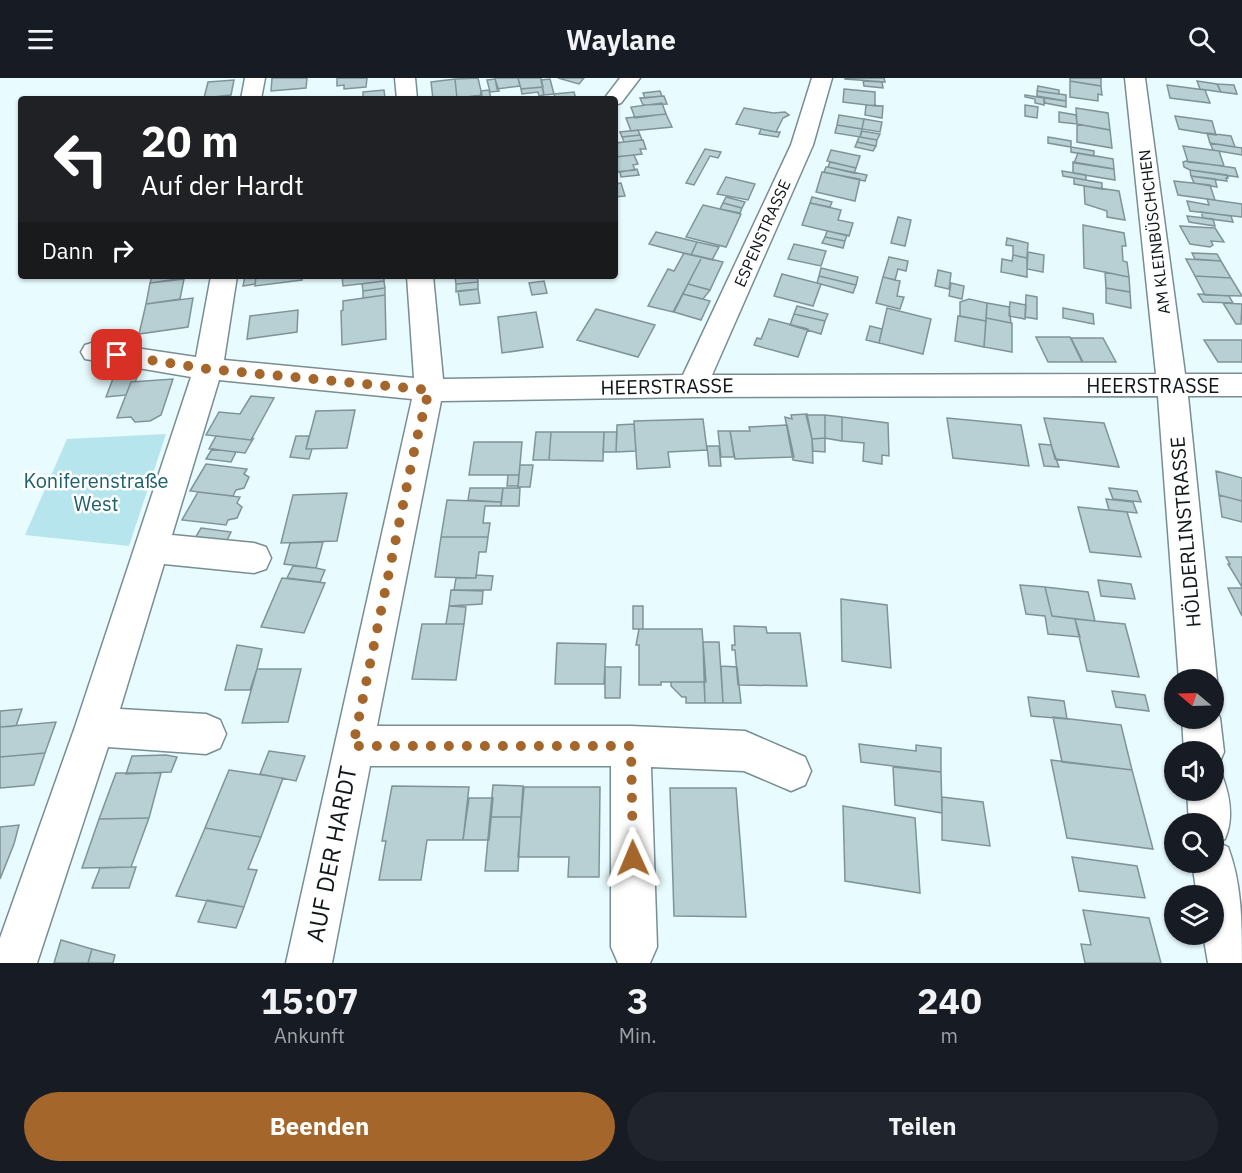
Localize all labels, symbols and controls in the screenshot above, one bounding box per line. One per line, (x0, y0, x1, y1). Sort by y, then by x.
text: Waylane (566, 22, 676, 57)
icon: menu (24, 23, 57, 56)
icon: search (1185, 23, 1218, 56)
text: 20 m (141, 114, 239, 169)
icon: left (42, 120, 120, 198)
street label: AM KLEINBÜSCHCHEN (1134, 148, 1174, 316)
text: Auf der Hardt (141, 167, 304, 202)
street label: ESPENSTRASSE (729, 176, 795, 290)
icon: right (106, 234, 139, 267)
text: Dann (42, 236, 94, 265)
pin (91, 329, 142, 380)
icon: arrive (100, 338, 133, 371)
street label: HEERSTRASSE (600, 371, 734, 401)
street label: HEERSTRASSE (1086, 372, 1220, 399)
street label: HÖLDERLINSTRASSE (1163, 435, 1207, 629)
park label: Koniferenstraße West (23, 467, 169, 517)
north arrow (1164, 669, 1224, 729)
map controls (1164, 669, 1224, 945)
button: sound (1164, 741, 1224, 801)
street label: AUF DER HARDT (298, 763, 364, 945)
button: search (1164, 813, 1224, 873)
position arrow (601, 826, 665, 890)
button: layers (1164, 885, 1224, 945)
text: 15:07 (260, 977, 358, 1024)
text: 3 (627, 977, 649, 1024)
text: 240 (917, 977, 982, 1024)
text: Ankunft (274, 1022, 345, 1049)
text: Min. (619, 1022, 657, 1049)
text: m (941, 1022, 958, 1049)
button: Beenden (24, 1092, 615, 1161)
button: Teilen (627, 1092, 1218, 1161)

